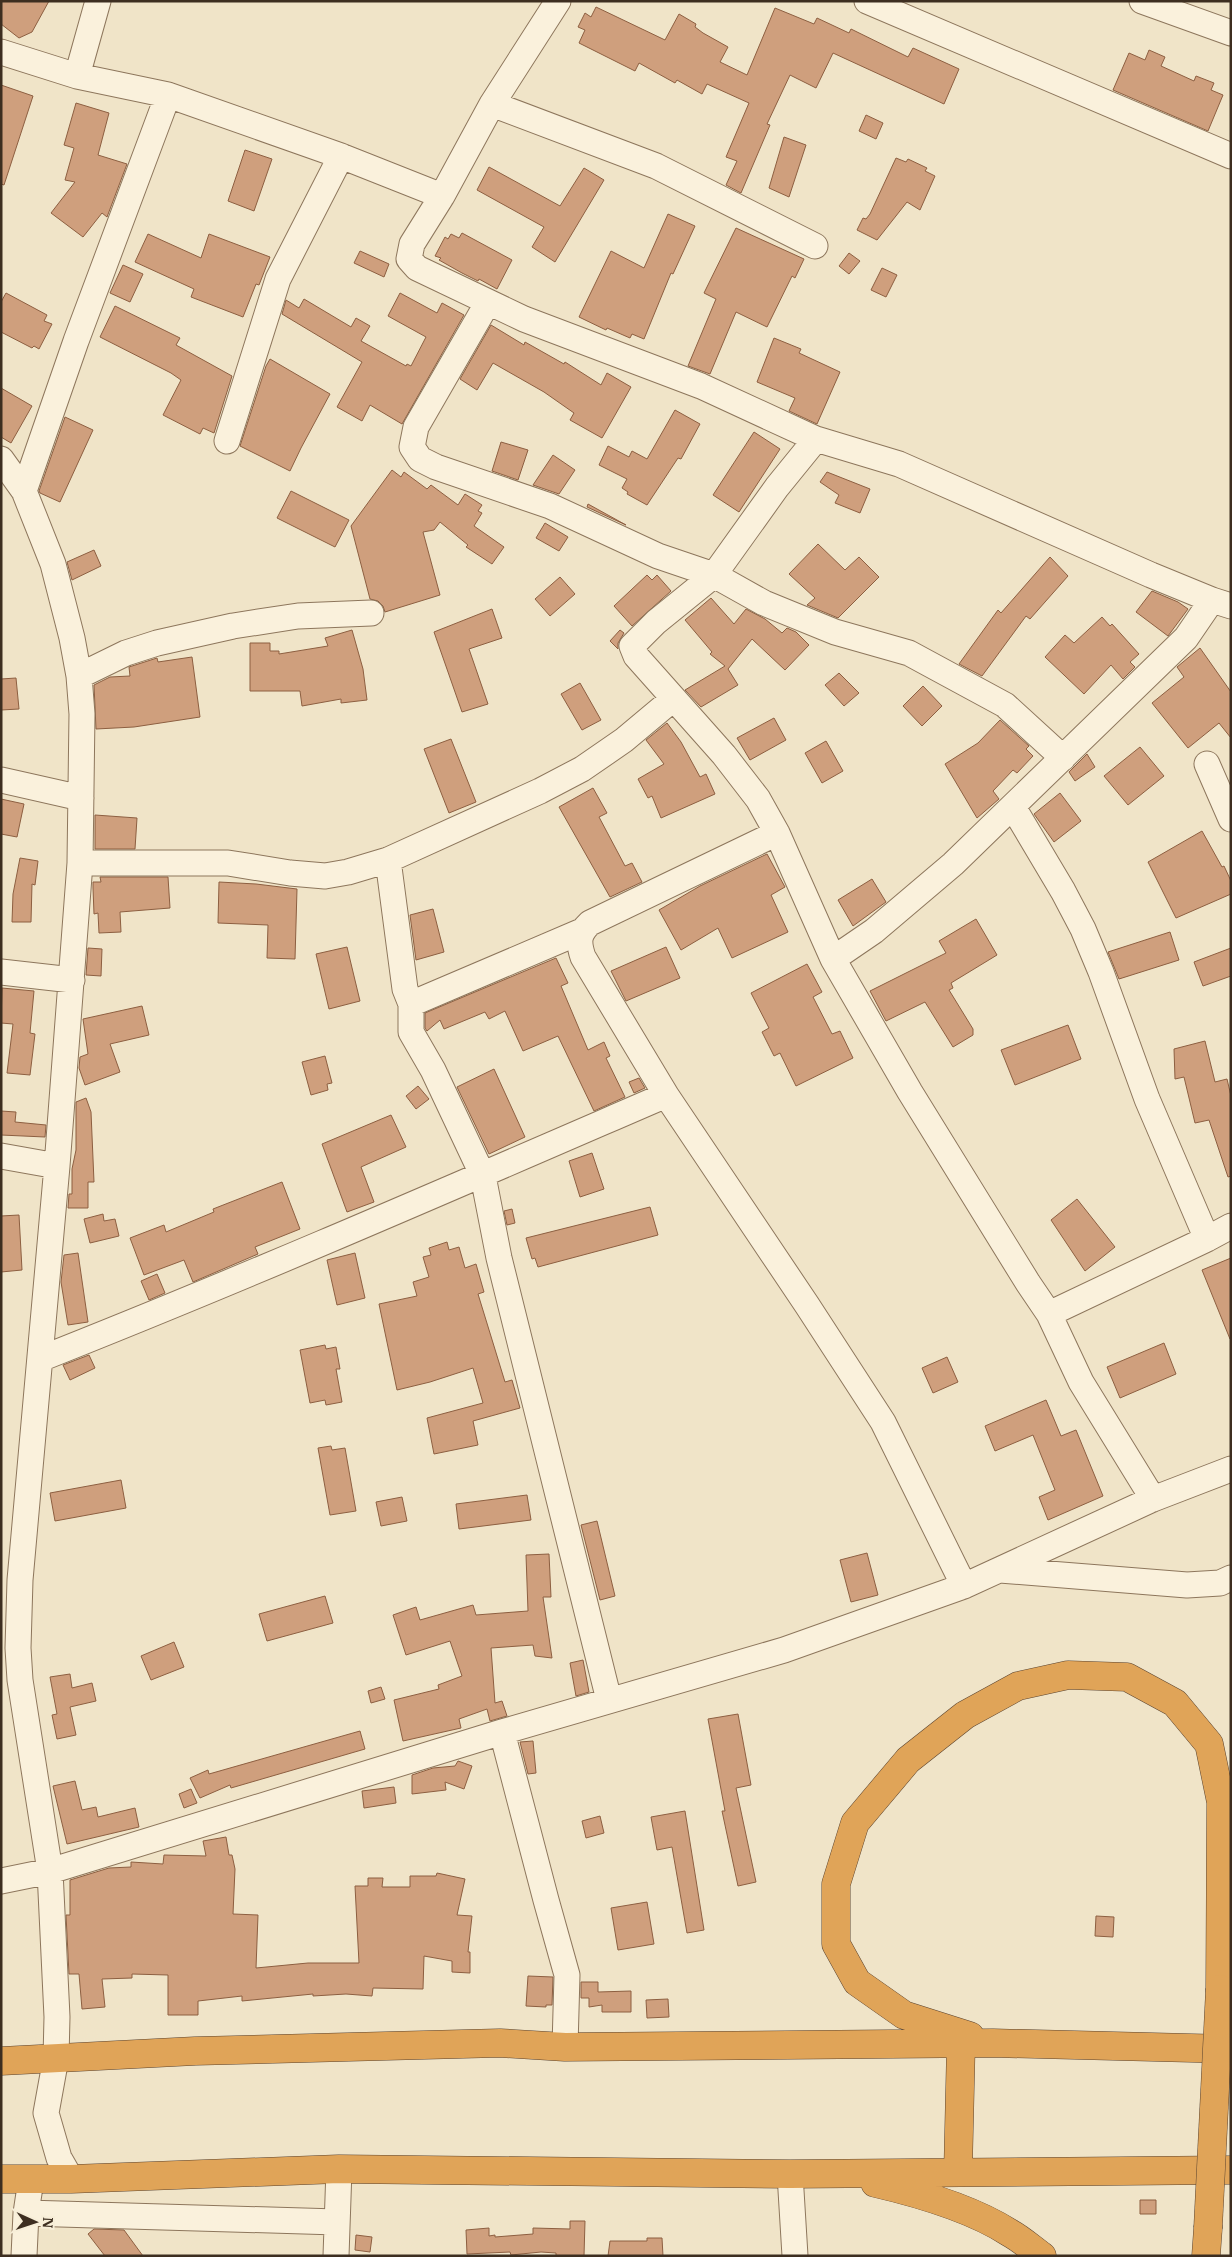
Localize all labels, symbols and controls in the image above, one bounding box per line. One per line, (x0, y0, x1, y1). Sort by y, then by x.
north arrow (10, 2197, 60, 2247)
text: N (39, 2217, 57, 2229)

